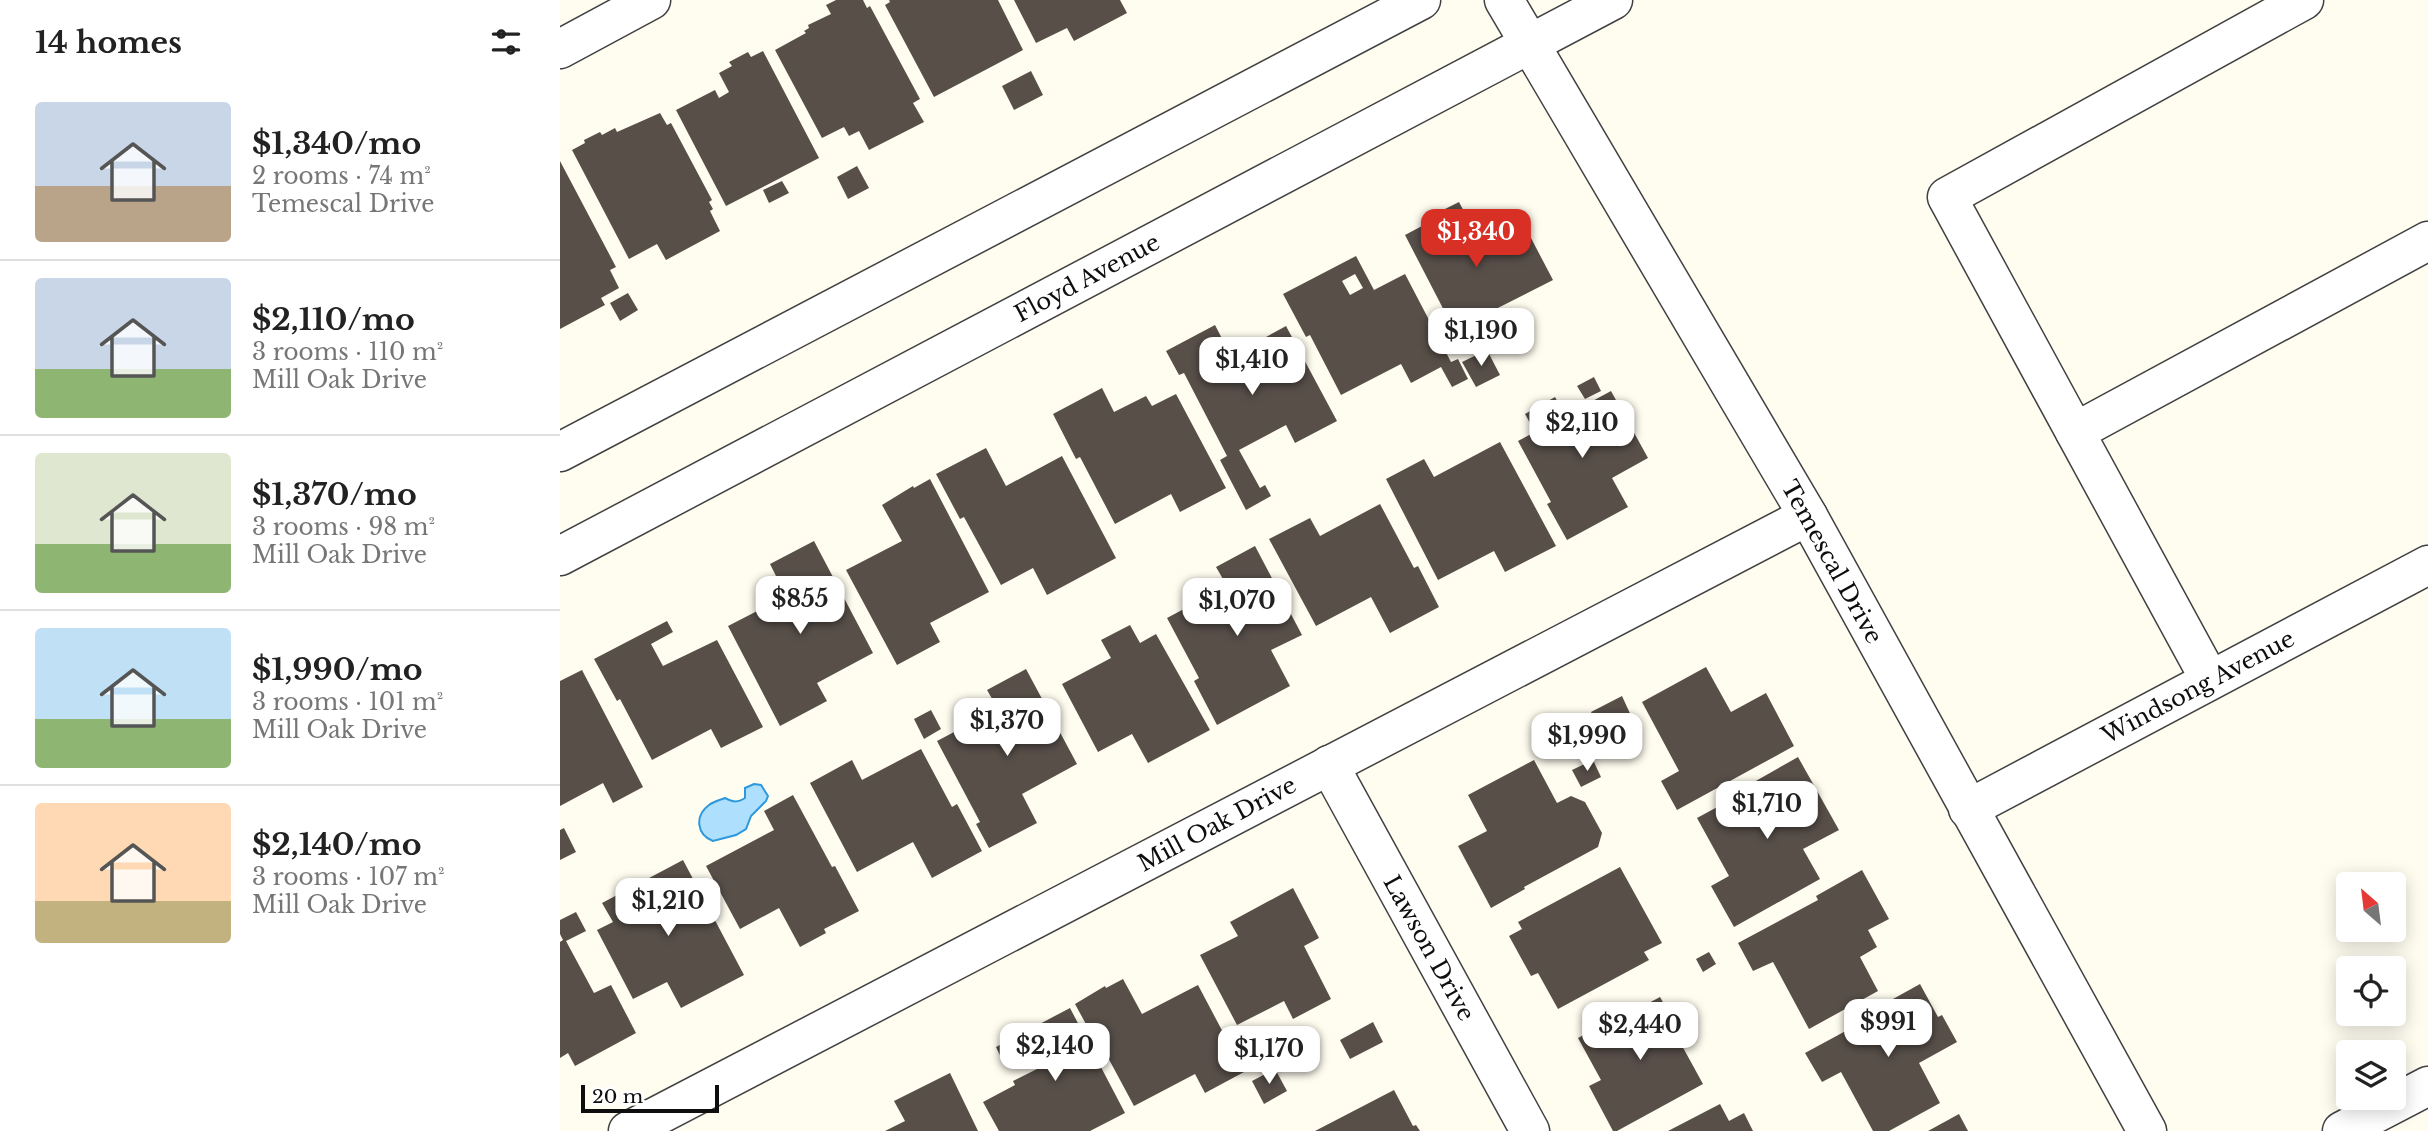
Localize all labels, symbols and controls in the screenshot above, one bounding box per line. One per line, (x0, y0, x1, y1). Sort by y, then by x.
icon: filters (487, 23, 525, 61)
text: 14 homes (35, 24, 182, 61)
text: $1,340/mo (252, 125, 421, 162)
icon: home (91, 130, 175, 214)
text: 2 rooms · 74 m² (252, 162, 431, 190)
text: Temescal Drive (252, 190, 434, 218)
pin: $1,340 (1419, 210, 1533, 269)
text: $1,340 (1437, 218, 1515, 246)
street label: Floyd Avenue (1010, 228, 1164, 328)
text: $2,110/mo (252, 301, 415, 338)
icon: home (91, 306, 175, 390)
pin: $1,190 (1424, 308, 1538, 368)
text: $1,190 (1444, 317, 1518, 345)
text: 3 rooms · 110 m² (252, 338, 443, 366)
pin: $1,410 (1195, 338, 1309, 397)
text: $1,410 (1215, 346, 1289, 374)
text: Mill Oak Drive (252, 366, 427, 394)
pin: $2,110 (1525, 400, 1639, 460)
text: $2,110 (1545, 409, 1619, 437)
street label: Temescal Drive (1776, 475, 1888, 649)
text: $1,370/mo (252, 476, 417, 513)
icon: home (91, 481, 175, 565)
text: 3 rooms · 98 m² (252, 513, 435, 541)
text: Mill Oak Drive (252, 541, 427, 569)
pin: $855 (759, 576, 841, 636)
pin: $1,070 (1180, 578, 1294, 638)
text: $855 (772, 585, 828, 613)
text: $1,070 (1198, 587, 1276, 615)
street label: Windsong Avenue (2096, 624, 2299, 750)
text: $1,990/mo (252, 651, 423, 688)
icon: home (91, 656, 175, 740)
text: 3 rooms · 101 m² (252, 688, 443, 716)
pin: $1,370 (950, 698, 1064, 758)
text: $1,370 (970, 707, 1044, 735)
pin: $1,990 (1530, 714, 1644, 773)
text: Mill Oak Drive (252, 716, 427, 744)
text: $1,990 (1547, 722, 1627, 750)
street label: Mill Oak Drive (1133, 771, 1301, 877)
pin: $1,710 (1710, 782, 1824, 841)
text: $1,710 (1732, 790, 1802, 818)
text: $2,140/mo (252, 826, 422, 863)
icon: home (91, 831, 175, 915)
text: 3 rooms · 107 m² (252, 863, 445, 891)
street label: Lawson Drive (1377, 870, 1481, 1026)
north arrow (2336, 872, 2406, 942)
map controls (2336, 872, 2406, 1110)
pin: $1,210 (611, 878, 725, 938)
text: $1,210 (631, 887, 705, 915)
text: Mill Oak Drive (252, 891, 427, 919)
button: locate (2336, 956, 2406, 1026)
pin: $991 (1847, 1000, 1929, 1059)
pin: $2,440 (1583, 1002, 1697, 1062)
text: $991 (1860, 1008, 1916, 1036)
text: $2,440 (1598, 1011, 1682, 1039)
pin: $2,140 (998, 1024, 1112, 1083)
pin: $1,170 (1212, 1026, 1326, 1086)
text: $2,140 (1016, 1032, 1094, 1060)
text: $1,170 (1234, 1035, 1304, 1063)
button: layers (2336, 1040, 2406, 1110)
scale bar (581, 1082, 719, 1114)
text: 20 m (592, 1085, 643, 1108)

